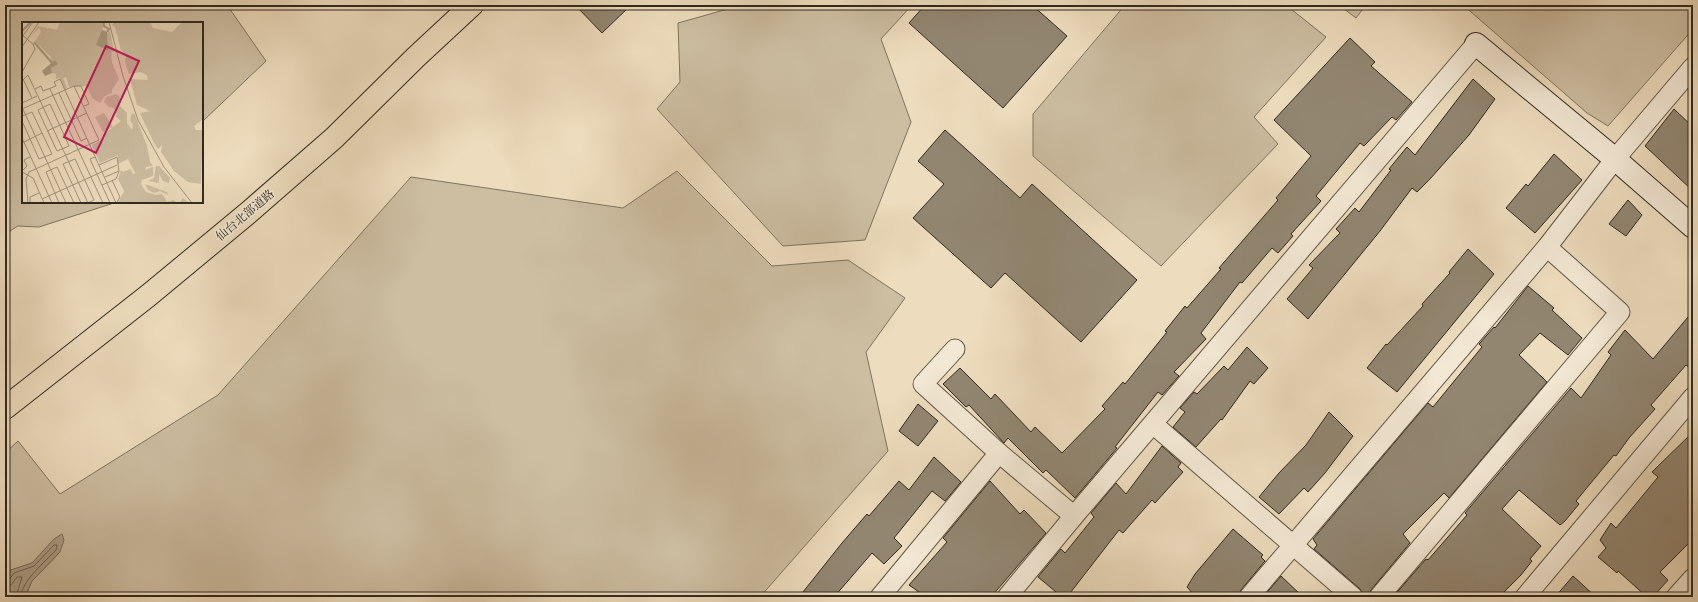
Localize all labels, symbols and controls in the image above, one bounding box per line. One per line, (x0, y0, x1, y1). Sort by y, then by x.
inset map (22, 22, 203, 203)
street label: 仙台北部道路 (212, 186, 277, 244)

